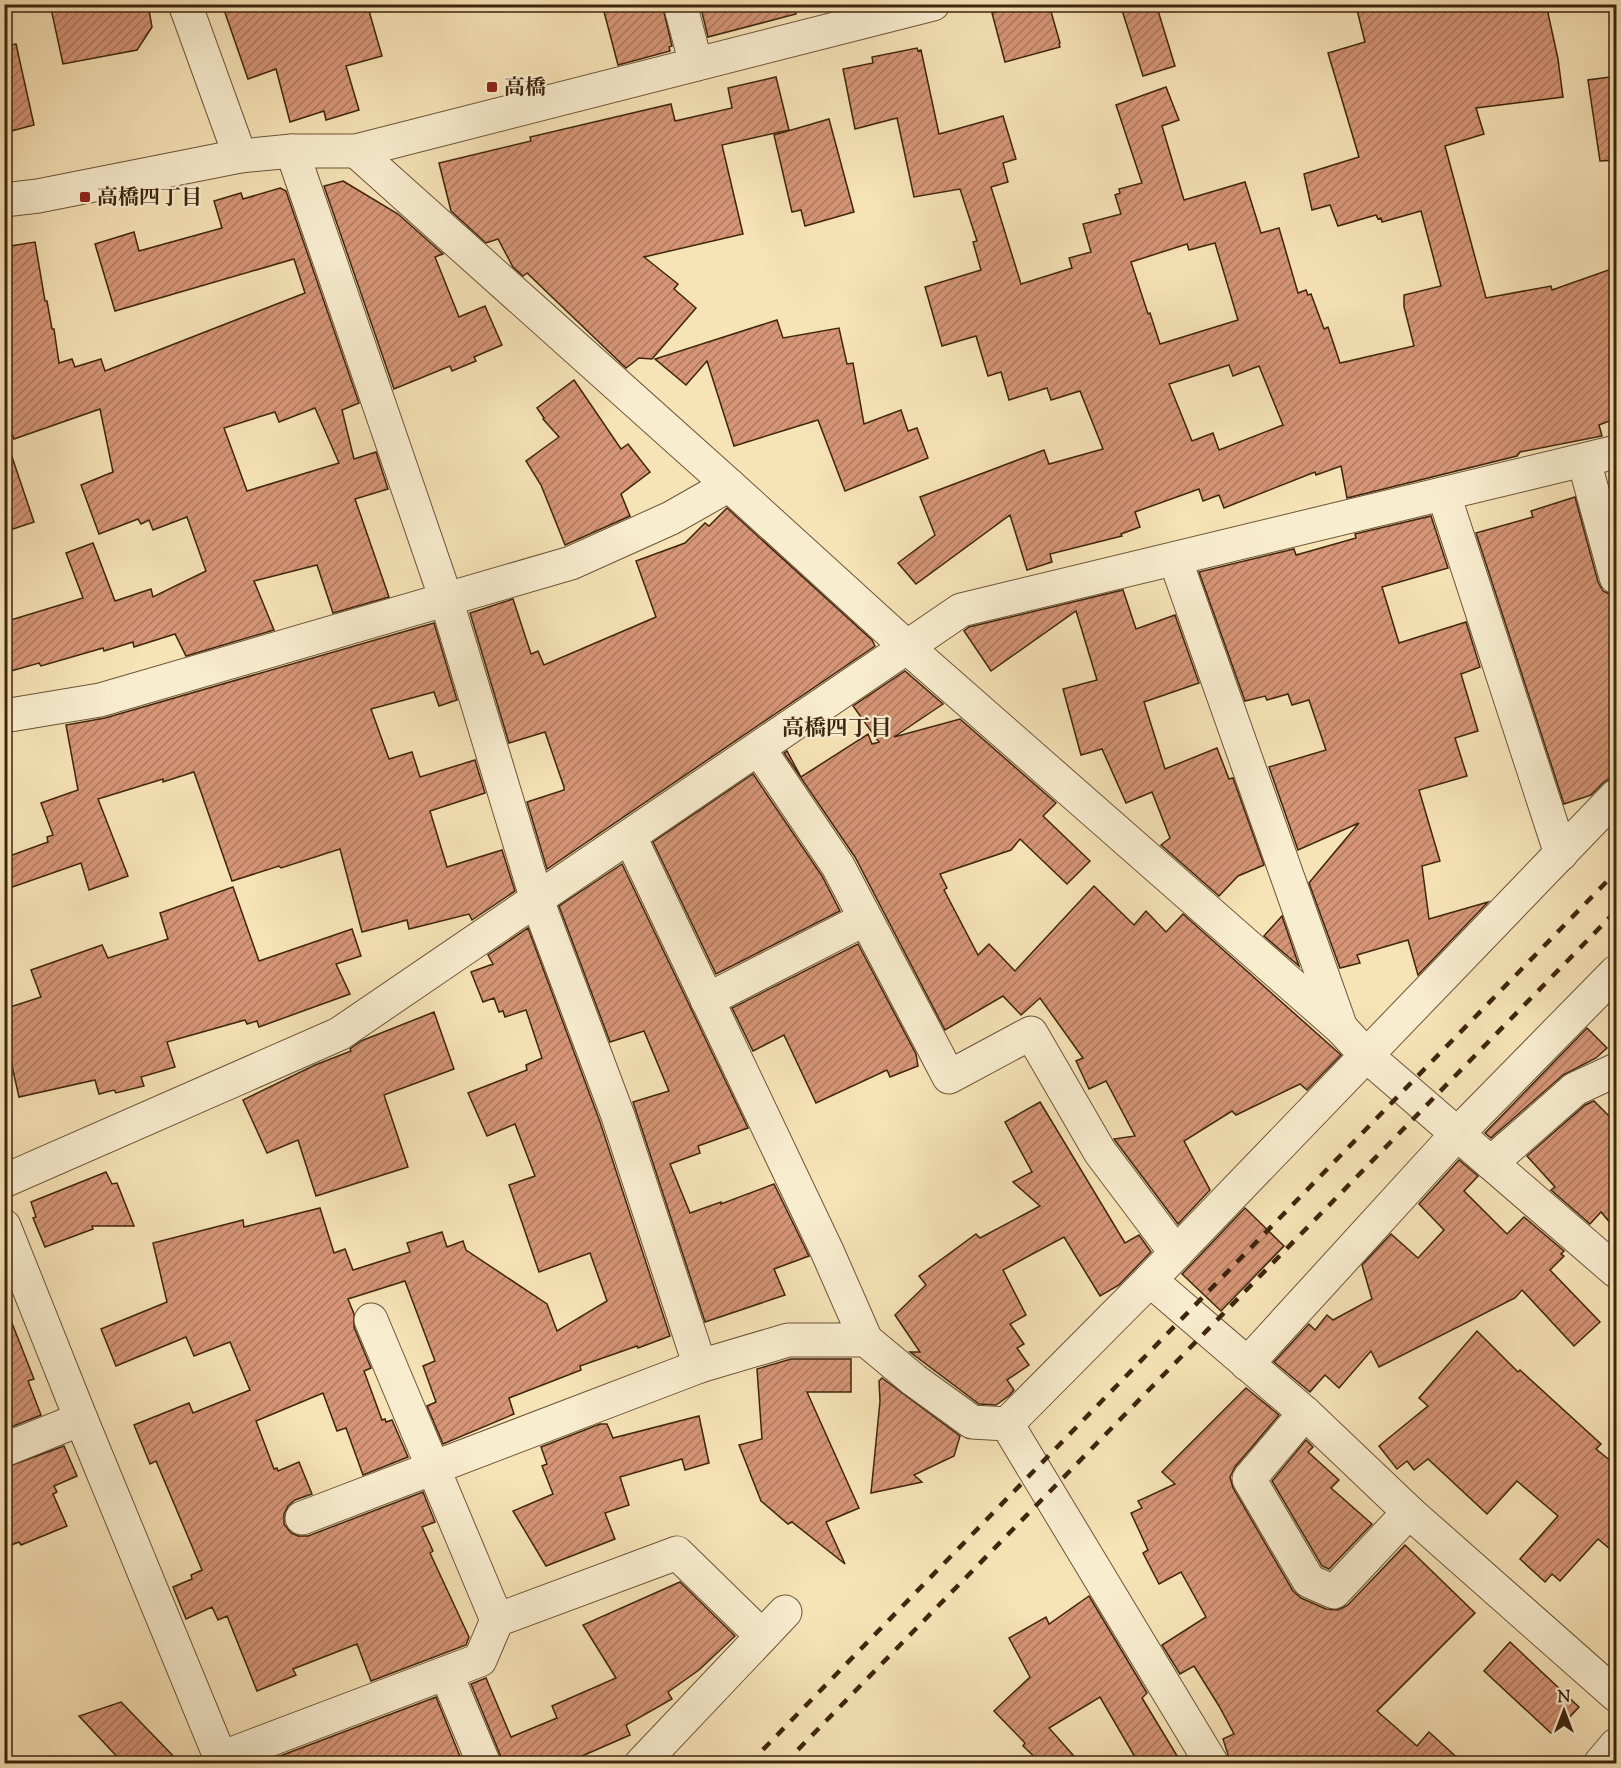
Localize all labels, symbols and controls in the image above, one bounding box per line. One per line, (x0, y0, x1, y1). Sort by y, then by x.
place label: 高橋 (504, 74, 546, 104)
marker: 高橋 (485, 80, 499, 94)
place label: 高橋四丁目 (97, 184, 202, 214)
marker: 高橋四丁目 (78, 190, 92, 204)
district label: 高橋四丁目 (782, 714, 892, 746)
north arrow (1534, 1681, 1594, 1741)
text: N (1558, 1687, 1571, 1710)

